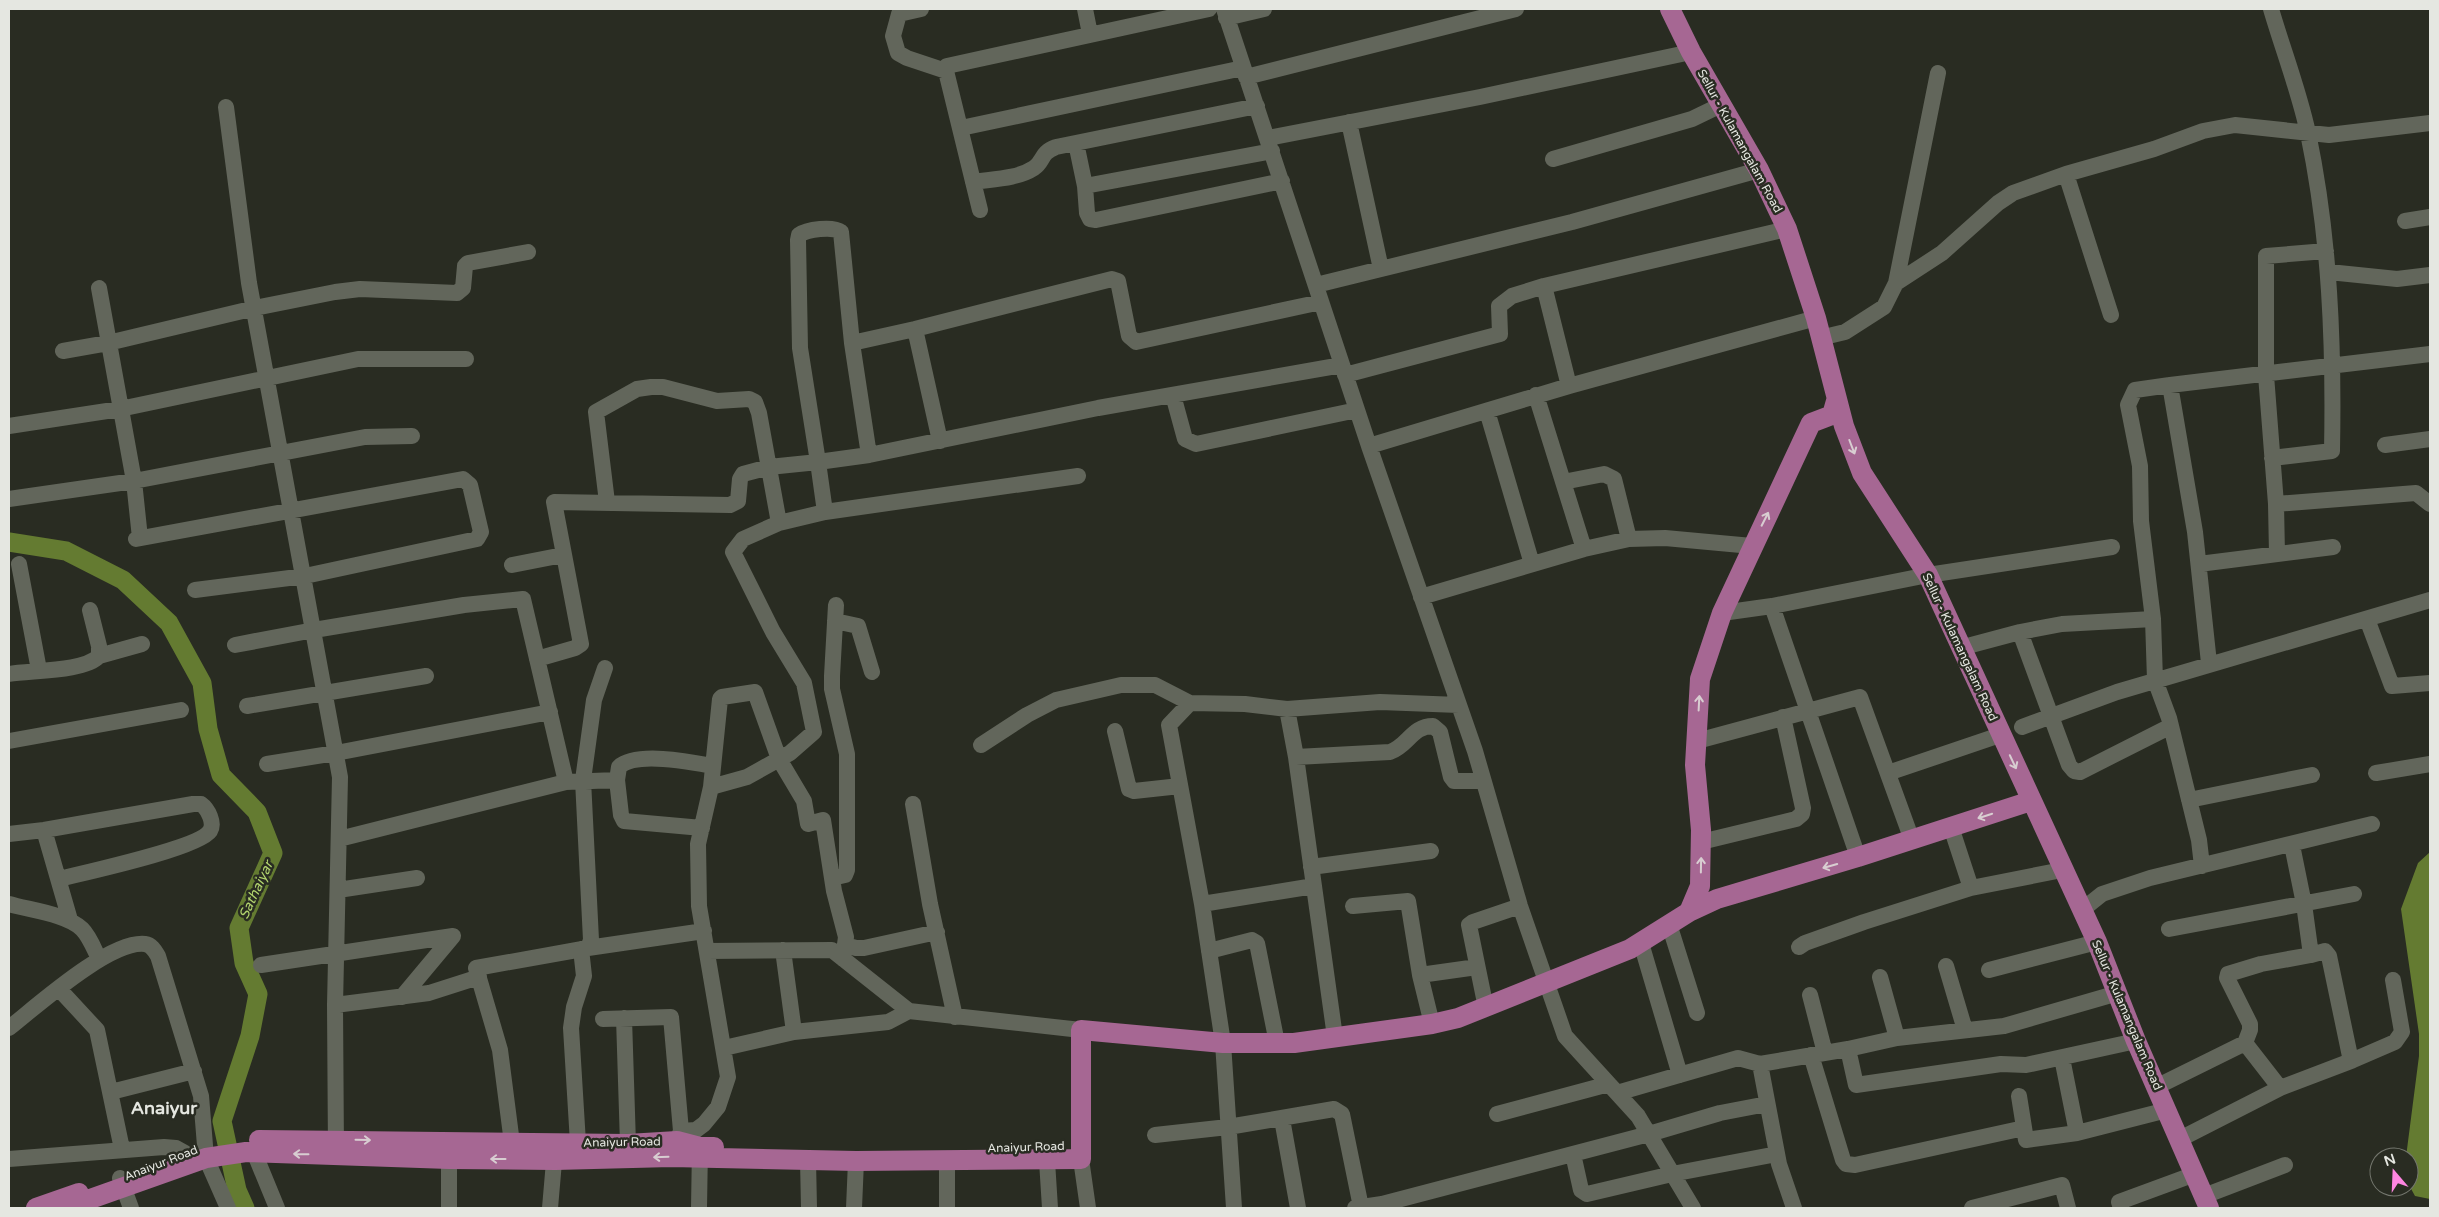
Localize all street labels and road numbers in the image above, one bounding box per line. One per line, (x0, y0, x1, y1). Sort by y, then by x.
street label: Sellur - Kulamangalam Road (1695, 67, 1785, 215)
street label: Sellur - Kulamangalam Road (1919, 571, 2001, 723)
street label: Sellur - Kulamangalam Road (2089, 938, 2165, 1092)
street label: Anaiyur Road (583, 1134, 661, 1150)
street label: Anaiyur Road (987, 1139, 1065, 1155)
street label: Anaiyur Road (122, 1143, 200, 1183)

